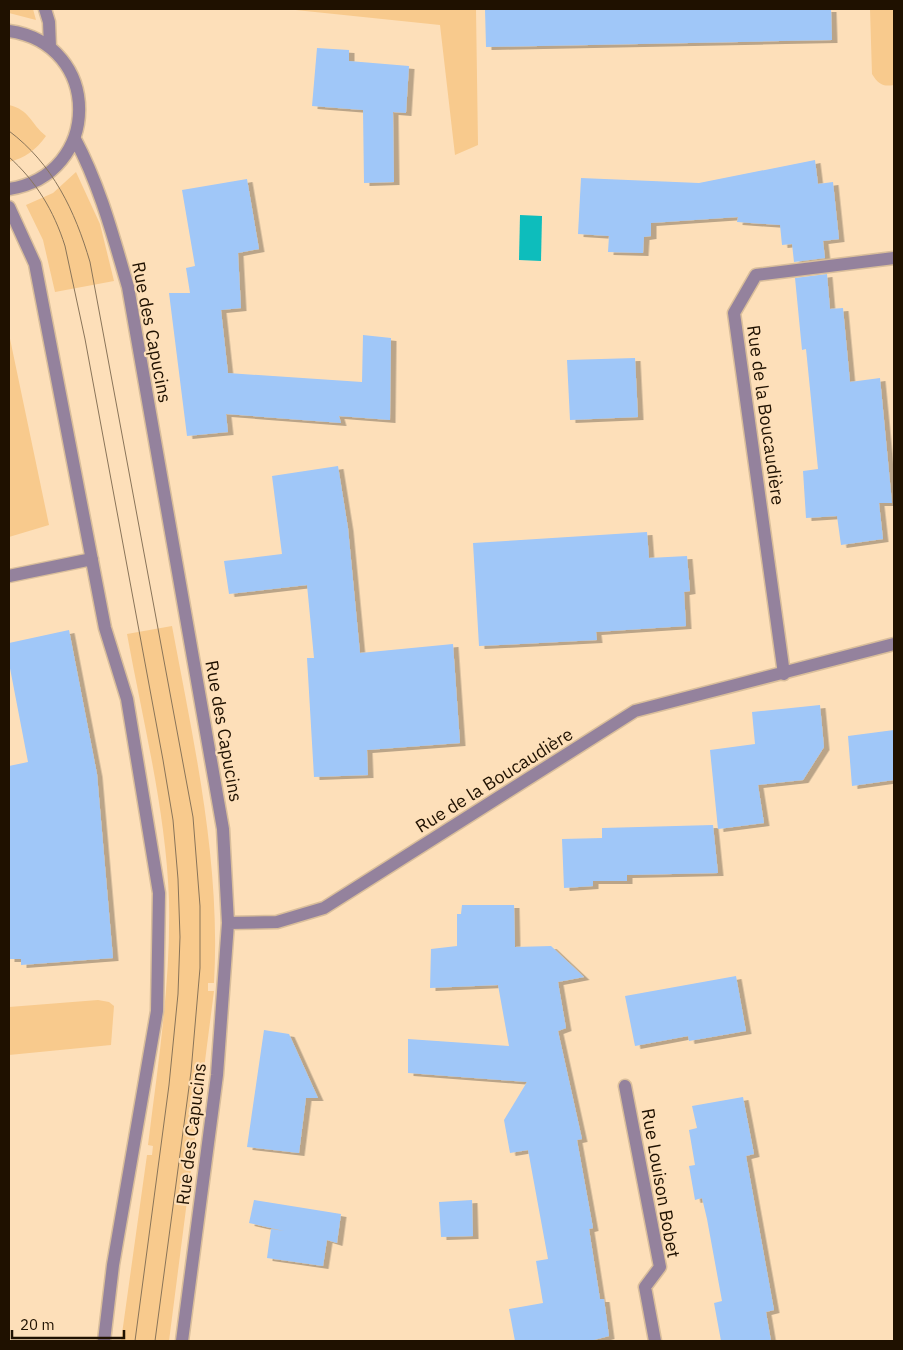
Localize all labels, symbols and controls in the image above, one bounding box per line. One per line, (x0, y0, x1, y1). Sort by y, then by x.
street label: Rue des Capucins (127, 260, 177, 404)
street label: Rue de la Boucaudière (742, 324, 790, 507)
street label: Rue des Capucins (200, 658, 248, 804)
street label: Rue de la Boucaudière (411, 722, 577, 838)
street label: Rue des Capucins (171, 1062, 211, 1206)
street label: Rue Louison Bobet (637, 1106, 685, 1260)
scale bar (12, 1308, 125, 1340)
text: 20 m (20, 1315, 55, 1334)

